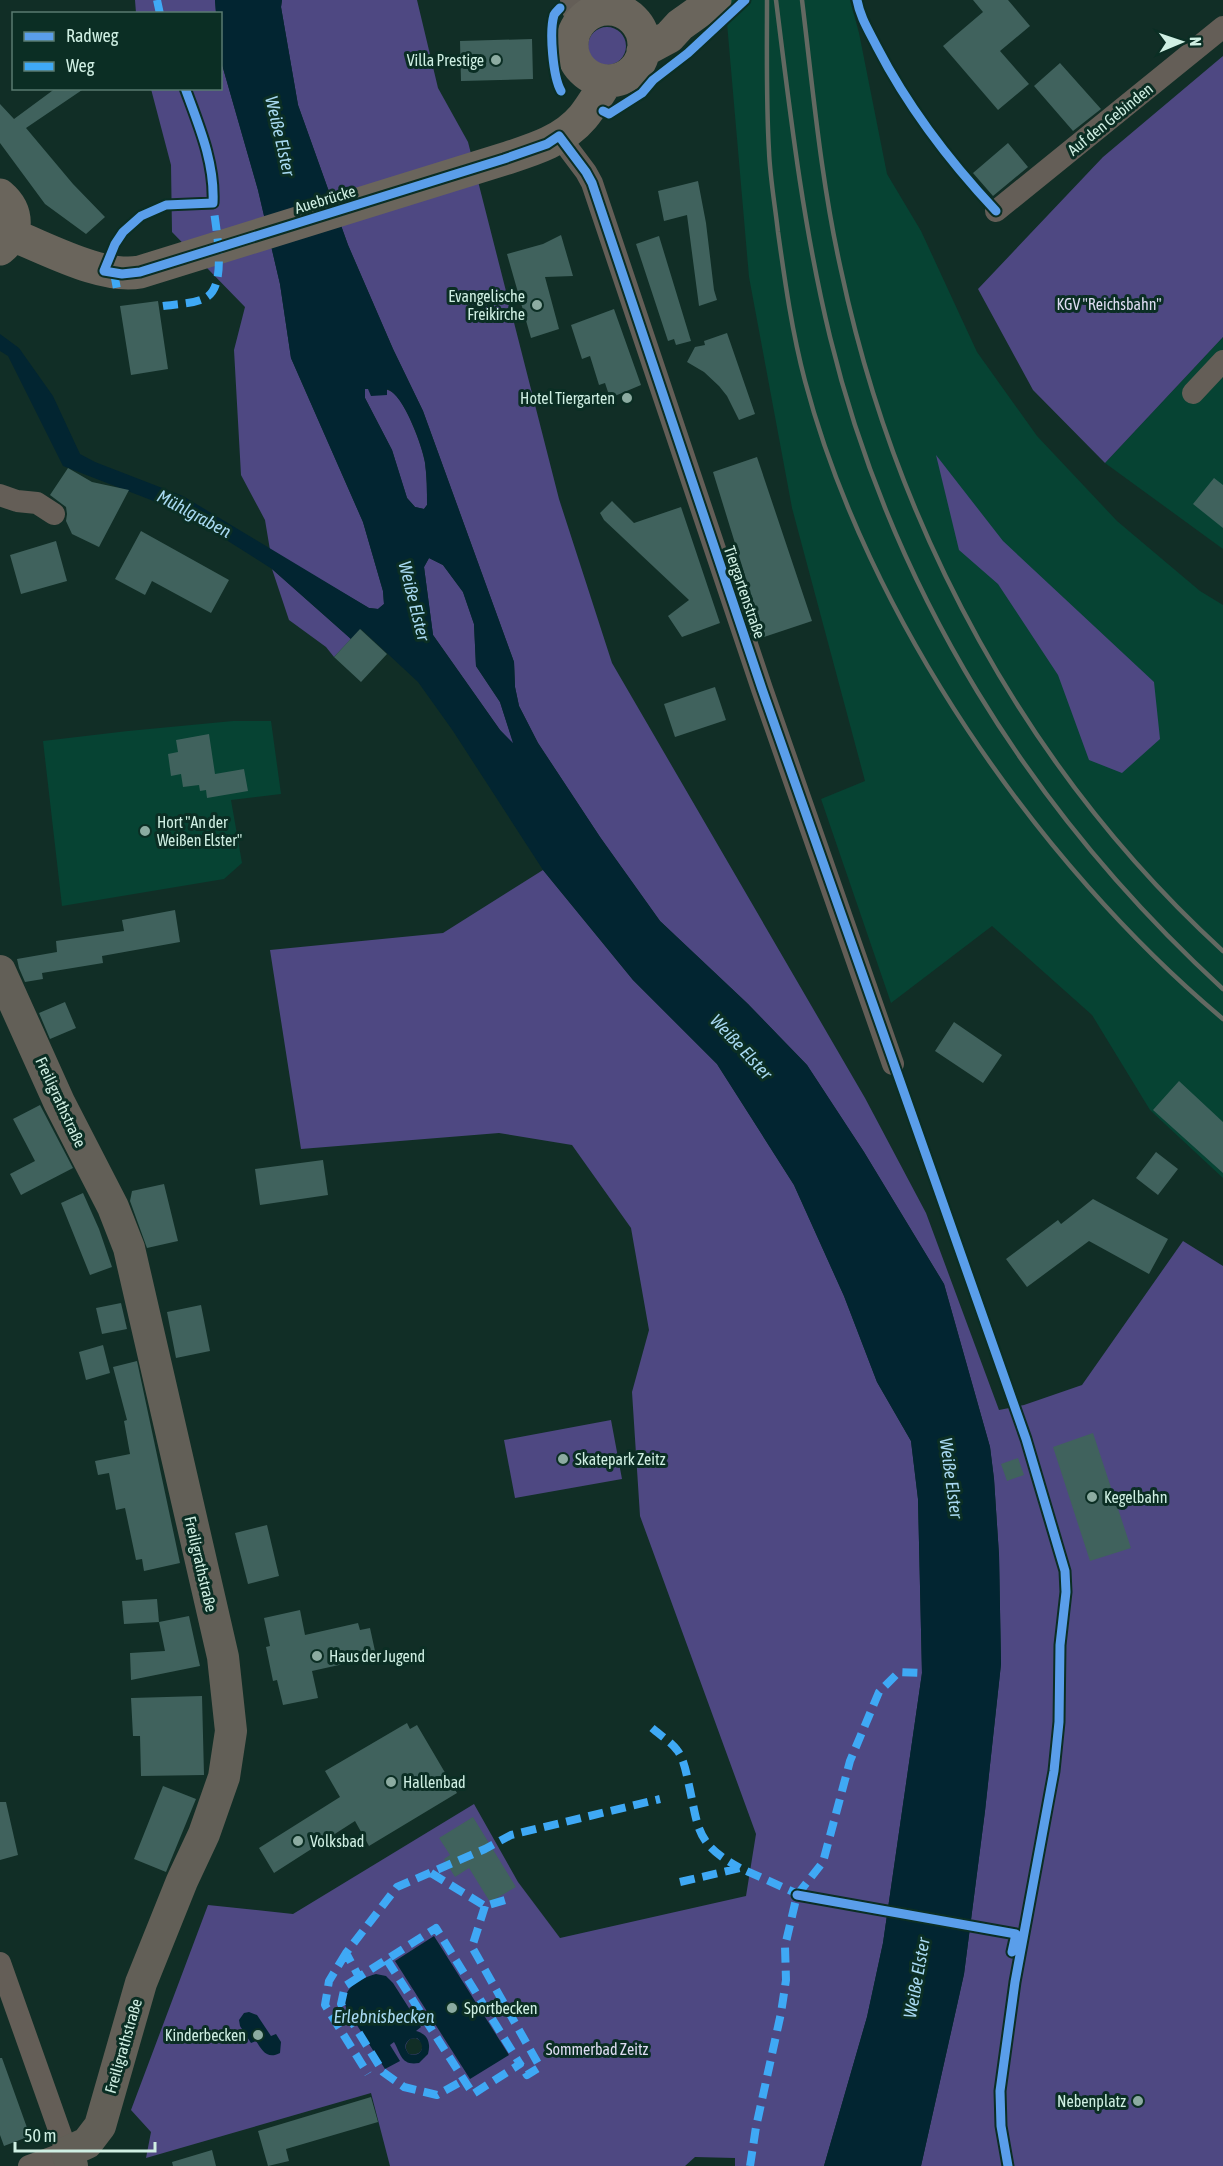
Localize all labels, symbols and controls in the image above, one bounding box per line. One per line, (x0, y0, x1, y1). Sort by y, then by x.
legend (12, 12, 222, 90)
north arrow (1151, 12, 1211, 72)
text: Radweg (66, 25, 119, 46)
text: N (1187, 36, 1205, 47)
place label: Villa Prestige (407, 51, 484, 70)
marker: Villa Prestige (489, 53, 503, 67)
text: Weg (66, 55, 95, 76)
street label: Auf den Gebinden (1064, 79, 1156, 159)
water label: Weiße Elster (261, 94, 300, 178)
street label: Auebrücke (292, 181, 358, 217)
place label: Evangelische Freikirche (448, 287, 525, 323)
park label: KGV "Reichsbahn" (1057, 295, 1161, 313)
marker: Evangelische Freikirche (530, 298, 544, 312)
place label: Hotel Tiergarten (520, 389, 615, 408)
marker: Hotel Tiergarten (620, 391, 634, 405)
water label: Mühlgraben (154, 485, 235, 542)
street label: Tiergartenstraße (720, 543, 769, 641)
water label: Weiße Elster (394, 559, 435, 643)
place label: Hort "An der Weißen Elster" (157, 813, 242, 849)
marker: Hort "An der Weißen Elster" (138, 824, 152, 838)
water label: Weiße Elster (706, 1010, 777, 1084)
street label: Freiligrathstraße (31, 1054, 90, 1150)
water label: Weiße Elster (935, 1436, 968, 1520)
place label: Skatepark Zeitz (575, 1450, 666, 1469)
marker: Skatepark Zeitz (556, 1452, 570, 1466)
place label: Kegelbahn (1104, 1488, 1167, 1507)
marker: Kegelbahn (1085, 1490, 1099, 1504)
street label: Freiligrathstraße (180, 1514, 221, 1614)
place label: Haus der Jugend (329, 1647, 425, 1666)
marker: Haus der Jugend (310, 1649, 324, 1663)
place label: Hallenbad (403, 1773, 466, 1791)
marker: Hallenbad (384, 1775, 398, 1789)
place label: Volksbad (310, 1832, 364, 1850)
marker: Volksbad (291, 1834, 305, 1848)
water label: Weiße Elster (899, 1935, 934, 2020)
street label: Freiligrathstraße (101, 1997, 146, 2096)
place label: Sportbecken (464, 1999, 537, 2018)
marker: Sportbecken (445, 2001, 459, 2015)
water label: Erlebnisbecken (334, 2006, 435, 2027)
place label: Kinderbecken (165, 2026, 246, 2044)
marker: Kinderbecken (251, 2028, 265, 2042)
park label: Sommerbad Zeitz (546, 2040, 649, 2058)
place label: Nebenplatz (1057, 2092, 1126, 2111)
marker: Nebenplatz (1131, 2094, 1145, 2108)
scale bar (15, 2115, 154, 2153)
text: 50 m (24, 2125, 56, 2146)

